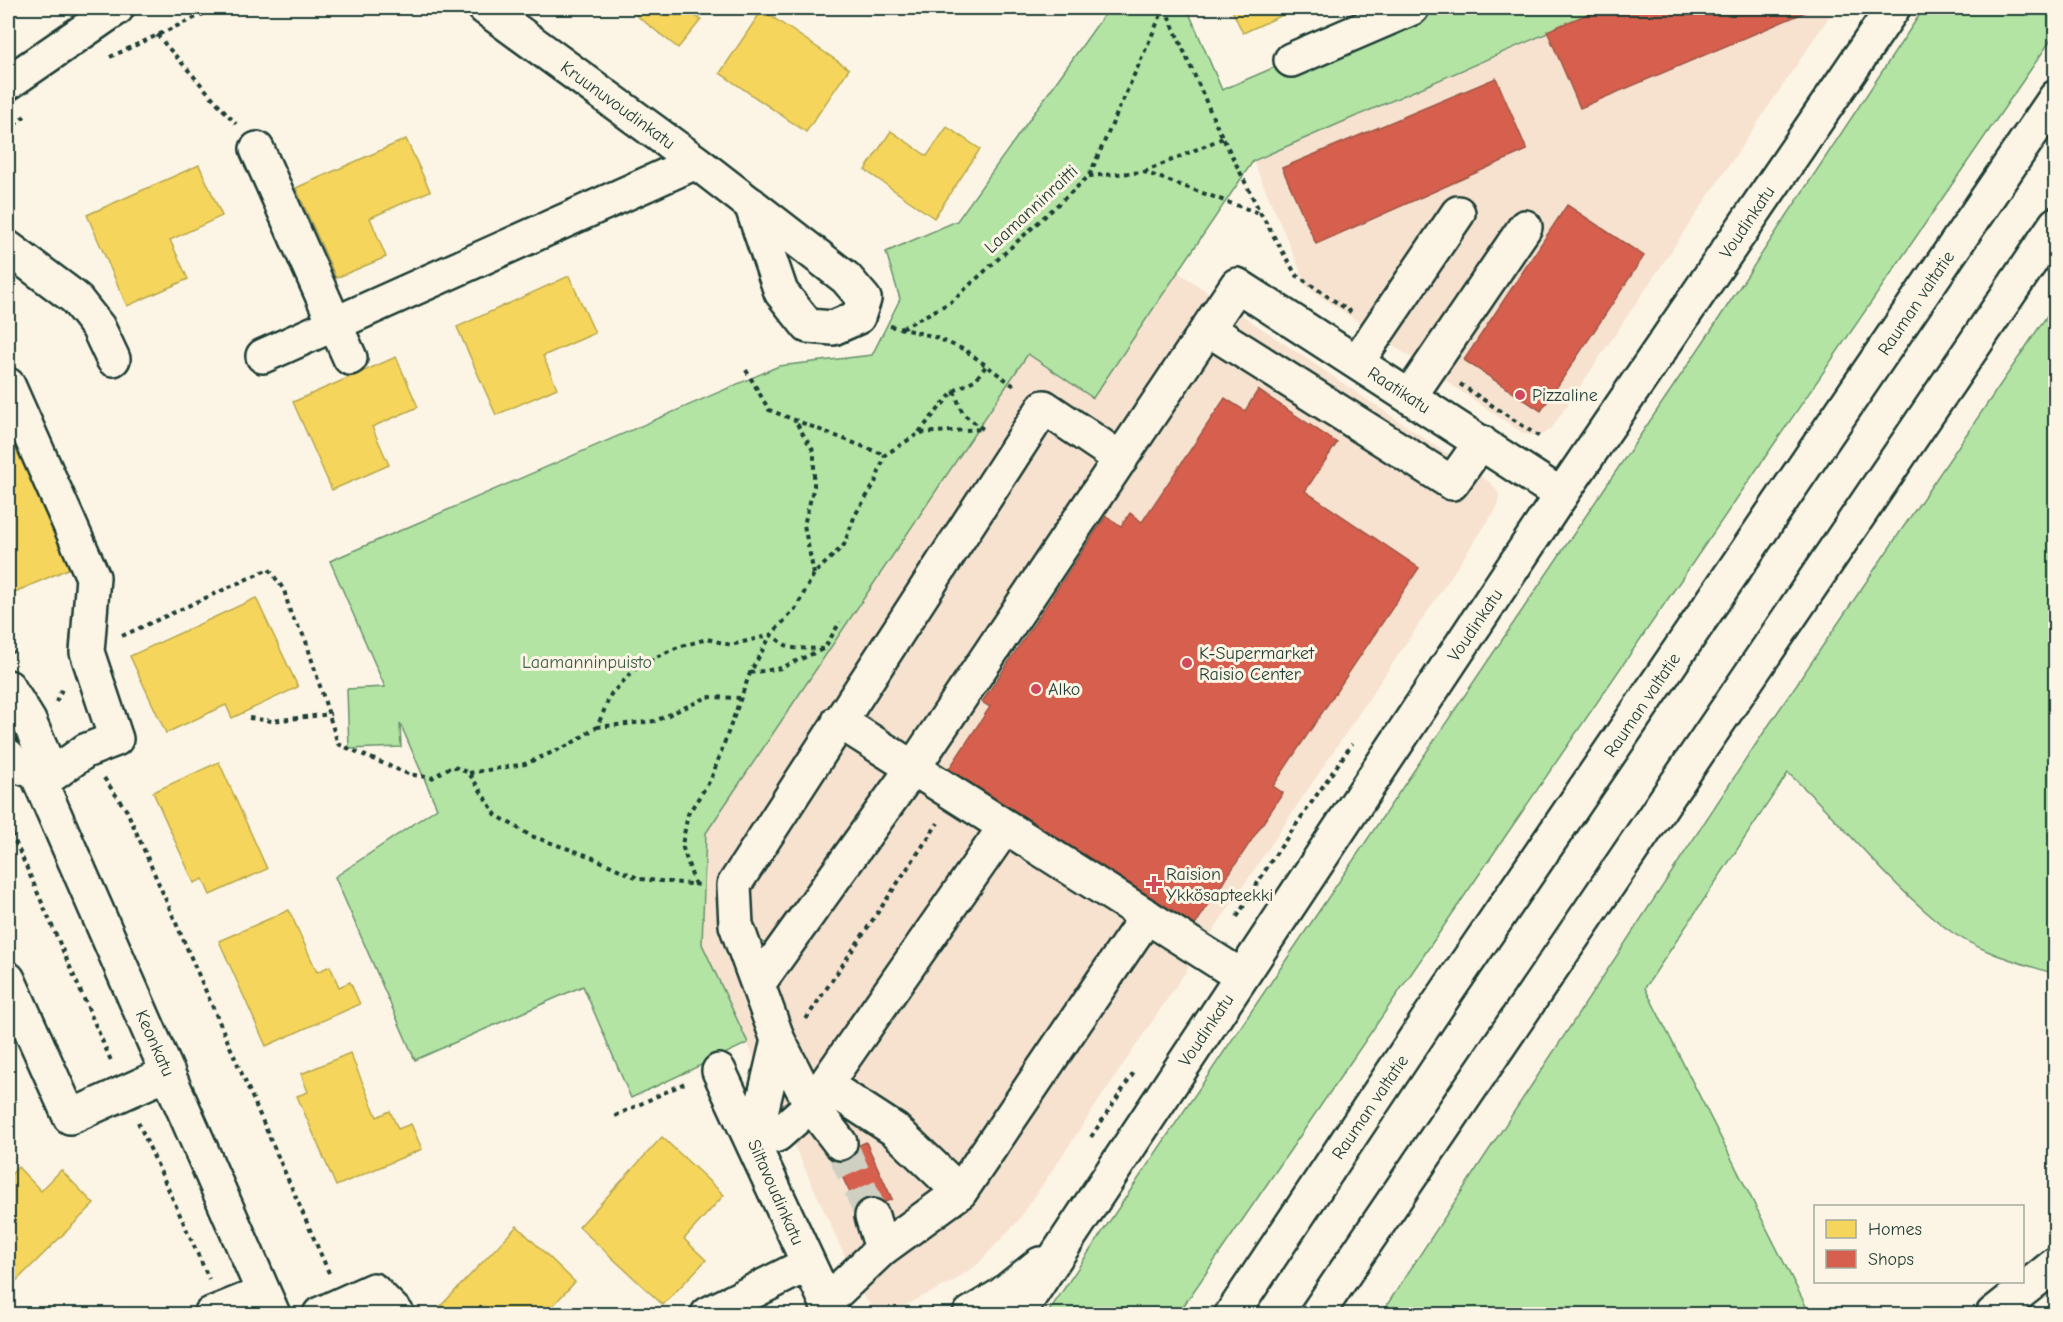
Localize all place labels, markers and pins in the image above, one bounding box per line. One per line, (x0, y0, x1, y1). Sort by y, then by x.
place label: Pizzaline (1532, 385, 1598, 406)
marker: Pizzaline (1513, 388, 1527, 402)
place label: K-Supermarket Raisio Center (1199, 643, 1315, 685)
marker: K-Supermarket Raisio Center (1180, 656, 1194, 670)
place label: Alko (1048, 679, 1080, 700)
marker: Alko (1029, 682, 1043, 696)
place label: Raision Ykkösapteekki (1166, 864, 1273, 906)
marker: Raision Ykkösapteekki (1147, 877, 1161, 891)

